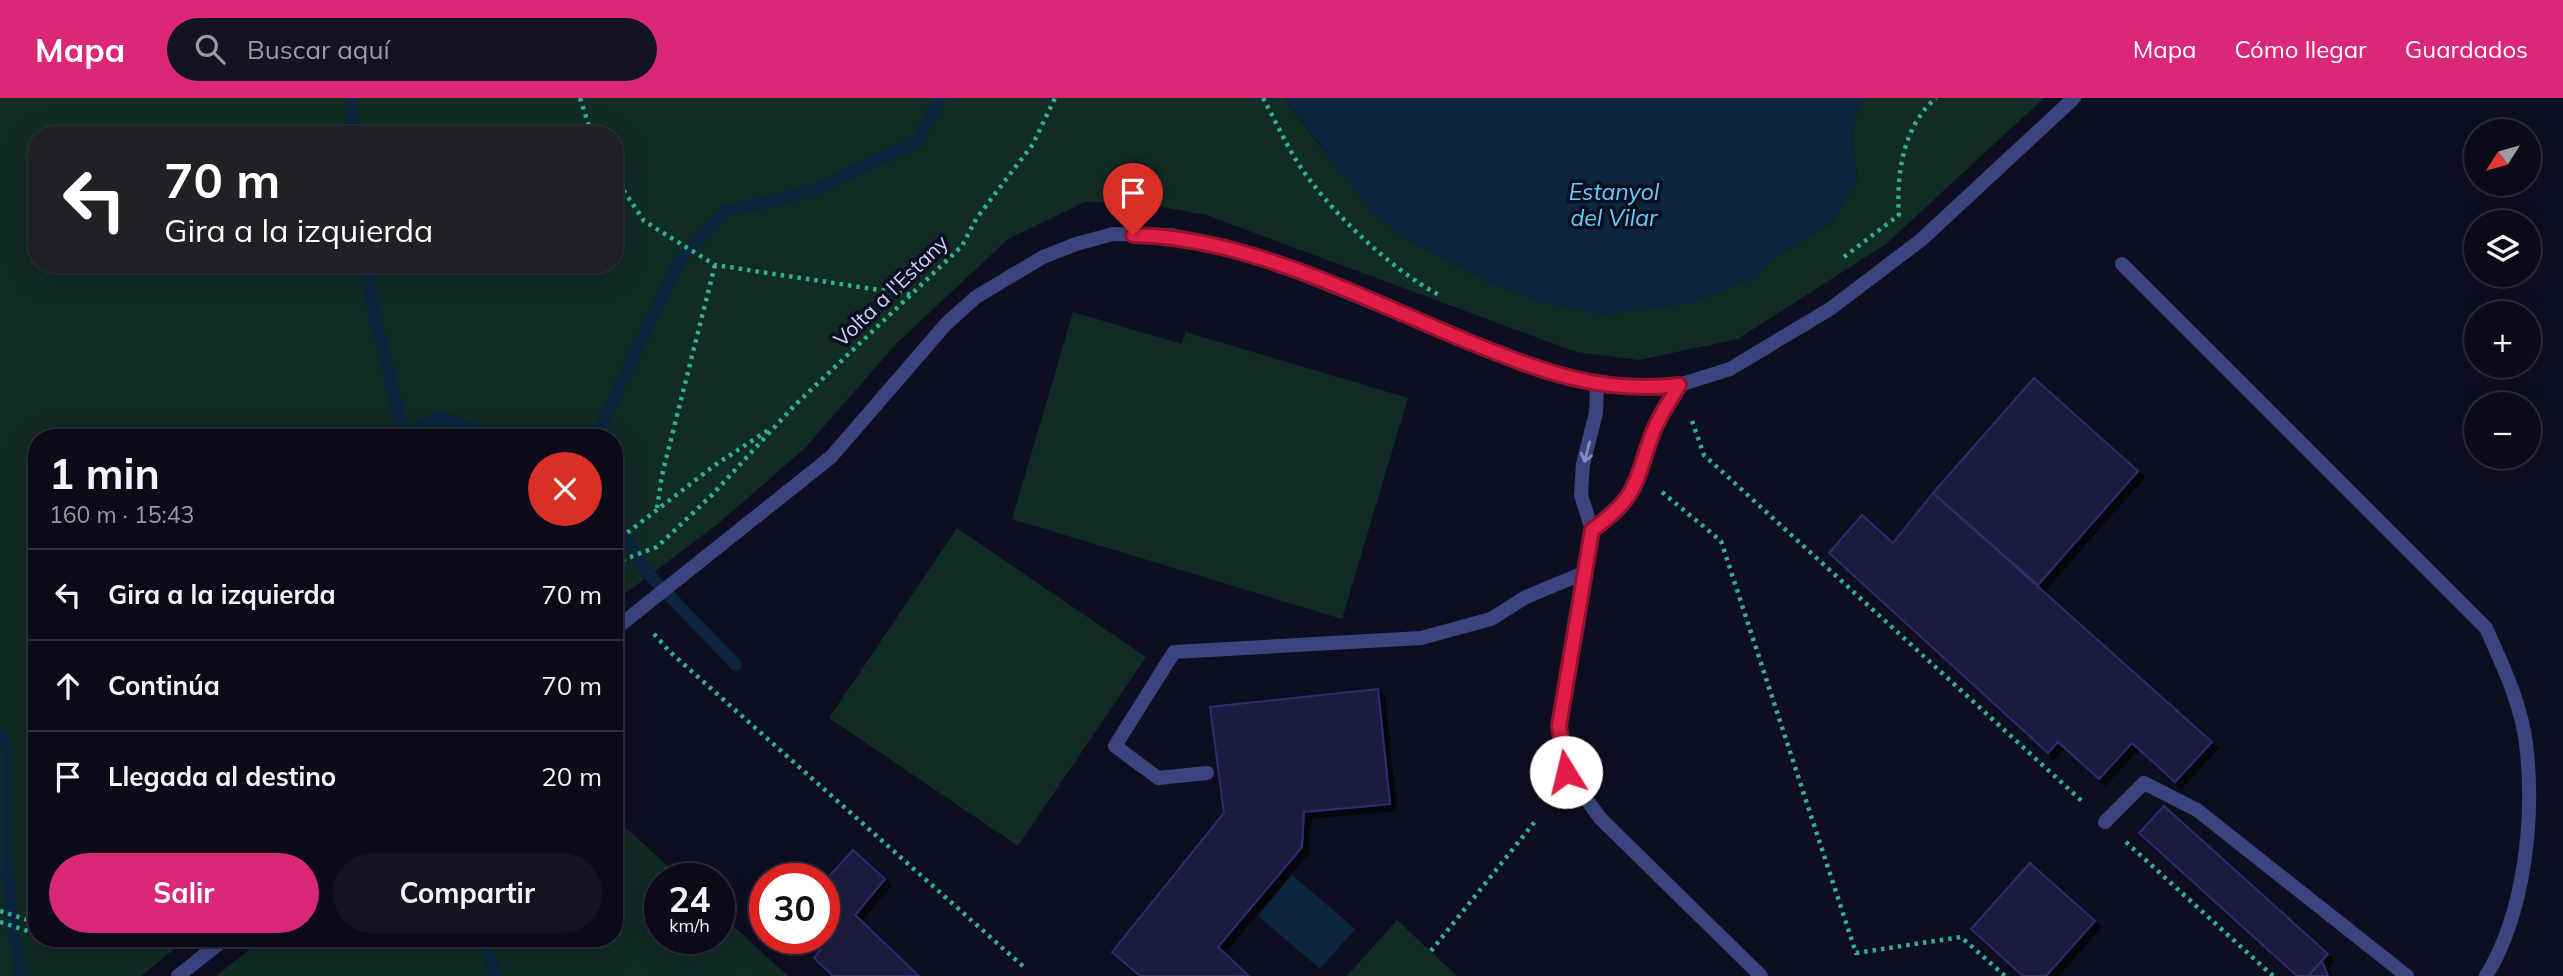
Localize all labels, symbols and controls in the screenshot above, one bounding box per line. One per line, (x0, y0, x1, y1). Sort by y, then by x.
search box (167, 18, 657, 81)
text: Mapa (35, 29, 125, 70)
icon: search (191, 30, 229, 68)
text: Buscar aquí (247, 33, 390, 66)
text: Mapa (2133, 34, 2196, 64)
text: Cómo llegar (2234, 34, 2367, 64)
text: Guardados (2405, 34, 2528, 64)
north arrow (2464, 119, 2541, 196)
map controls (2464, 119, 2541, 469)
text: 70 m (164, 149, 280, 210)
icon: left (49, 154, 140, 245)
pin (1103, 163, 1163, 235)
icon: arrive (1114, 174, 1152, 212)
water label: Estanyol del Vilar (1569, 177, 1660, 232)
text: Gira a la izquierda (164, 210, 433, 250)
button: layers (2464, 210, 2541, 287)
street label: Volta a l'Estany (828, 229, 953, 352)
button: + (2464, 301, 2541, 378)
button: − (2464, 392, 2541, 469)
one-way arrow (1579, 440, 1593, 463)
text: 1 min (49, 447, 160, 500)
button: close (528, 452, 602, 526)
text: 160 m · 15:43 (49, 500, 194, 529)
icon: left (49, 576, 87, 614)
text: Gira a la izquierda (108, 578, 336, 611)
text: 70 m (541, 578, 602, 611)
icon: ahead (49, 667, 87, 705)
text: Continúa (108, 669, 220, 702)
text: 70 m (541, 669, 602, 702)
position arrow (1529, 735, 1603, 809)
icon: arrive (49, 758, 87, 796)
text: Llegada al destino (108, 760, 336, 793)
text: 20 m (541, 760, 602, 793)
button: Salir (49, 853, 319, 933)
button: Compartir (333, 853, 602, 933)
speed limit sign: 30 (749, 863, 840, 954)
text: 24 (668, 877, 711, 921)
text: km/h (669, 914, 710, 937)

